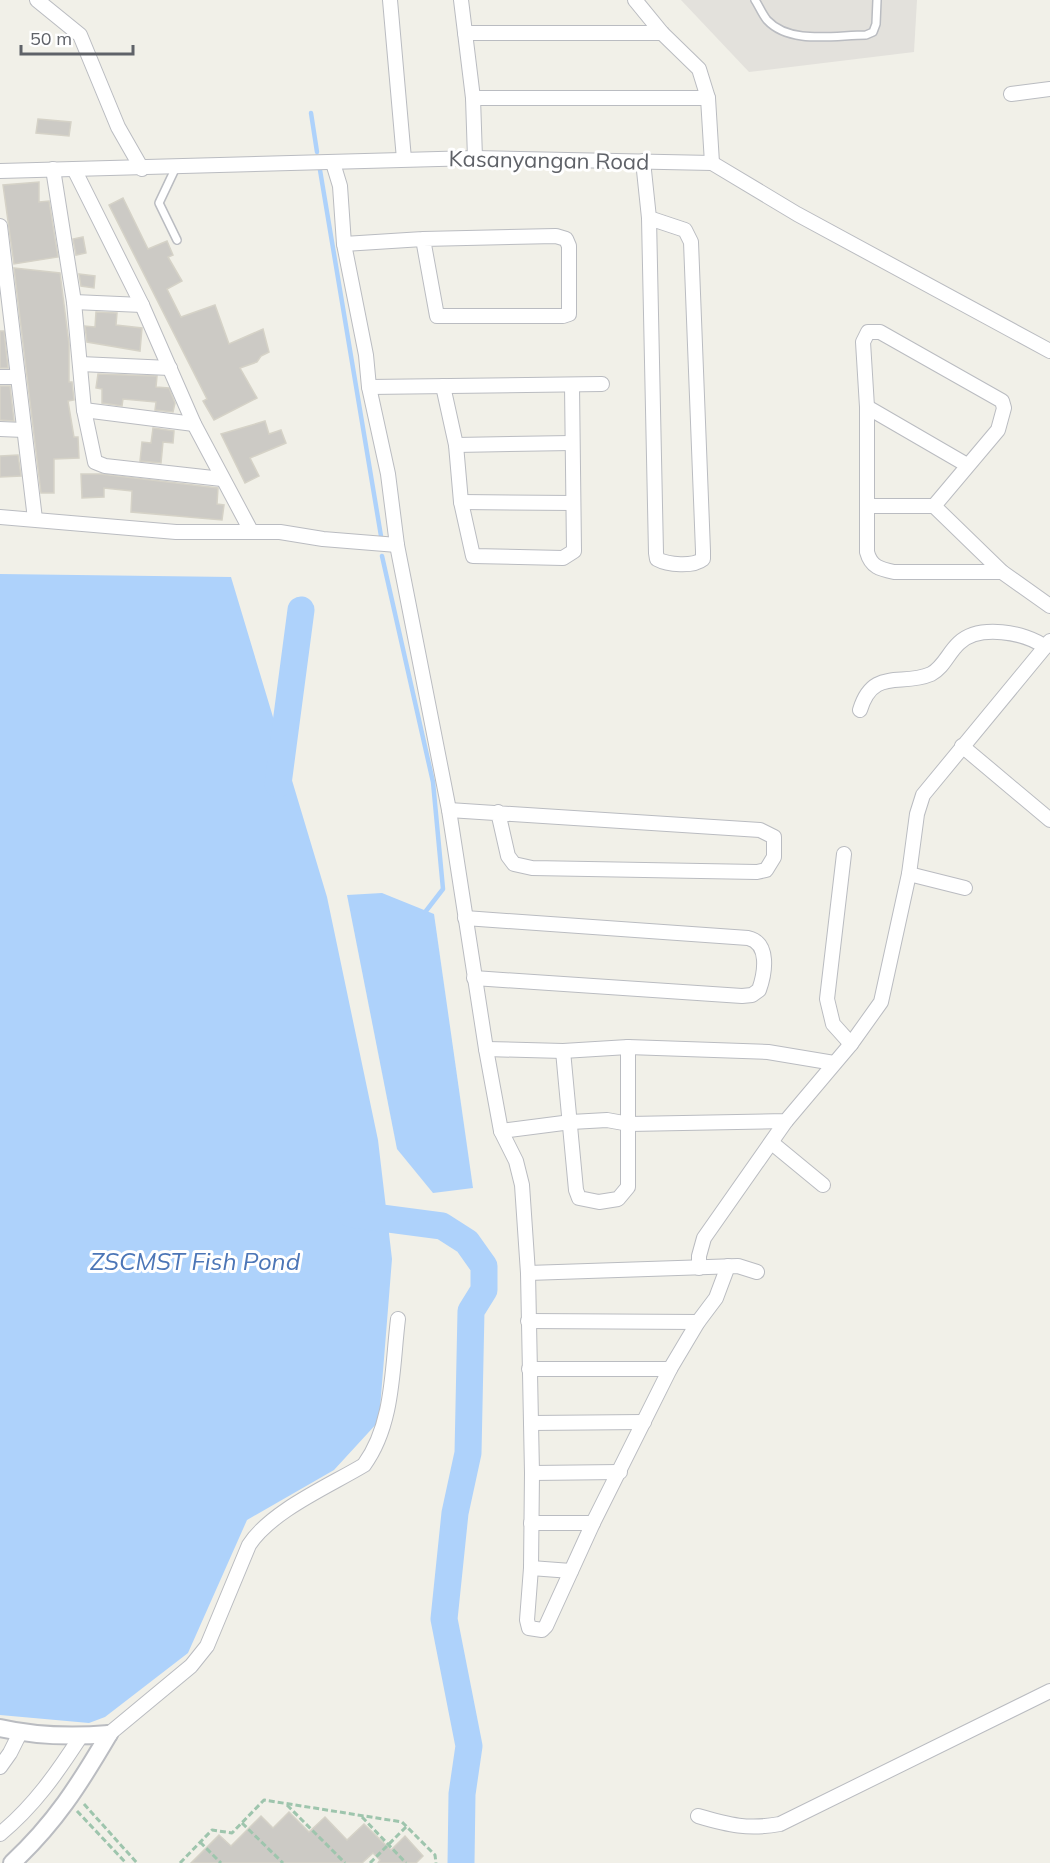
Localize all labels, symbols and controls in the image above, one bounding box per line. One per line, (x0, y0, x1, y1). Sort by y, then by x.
scale bar (21, 18, 134, 56)
text: 50 m (30, 27, 72, 50)
street label: Kasanyangan Road (448, 144, 650, 176)
water label: ZSCMST Fish Pond (90, 1246, 301, 1276)

